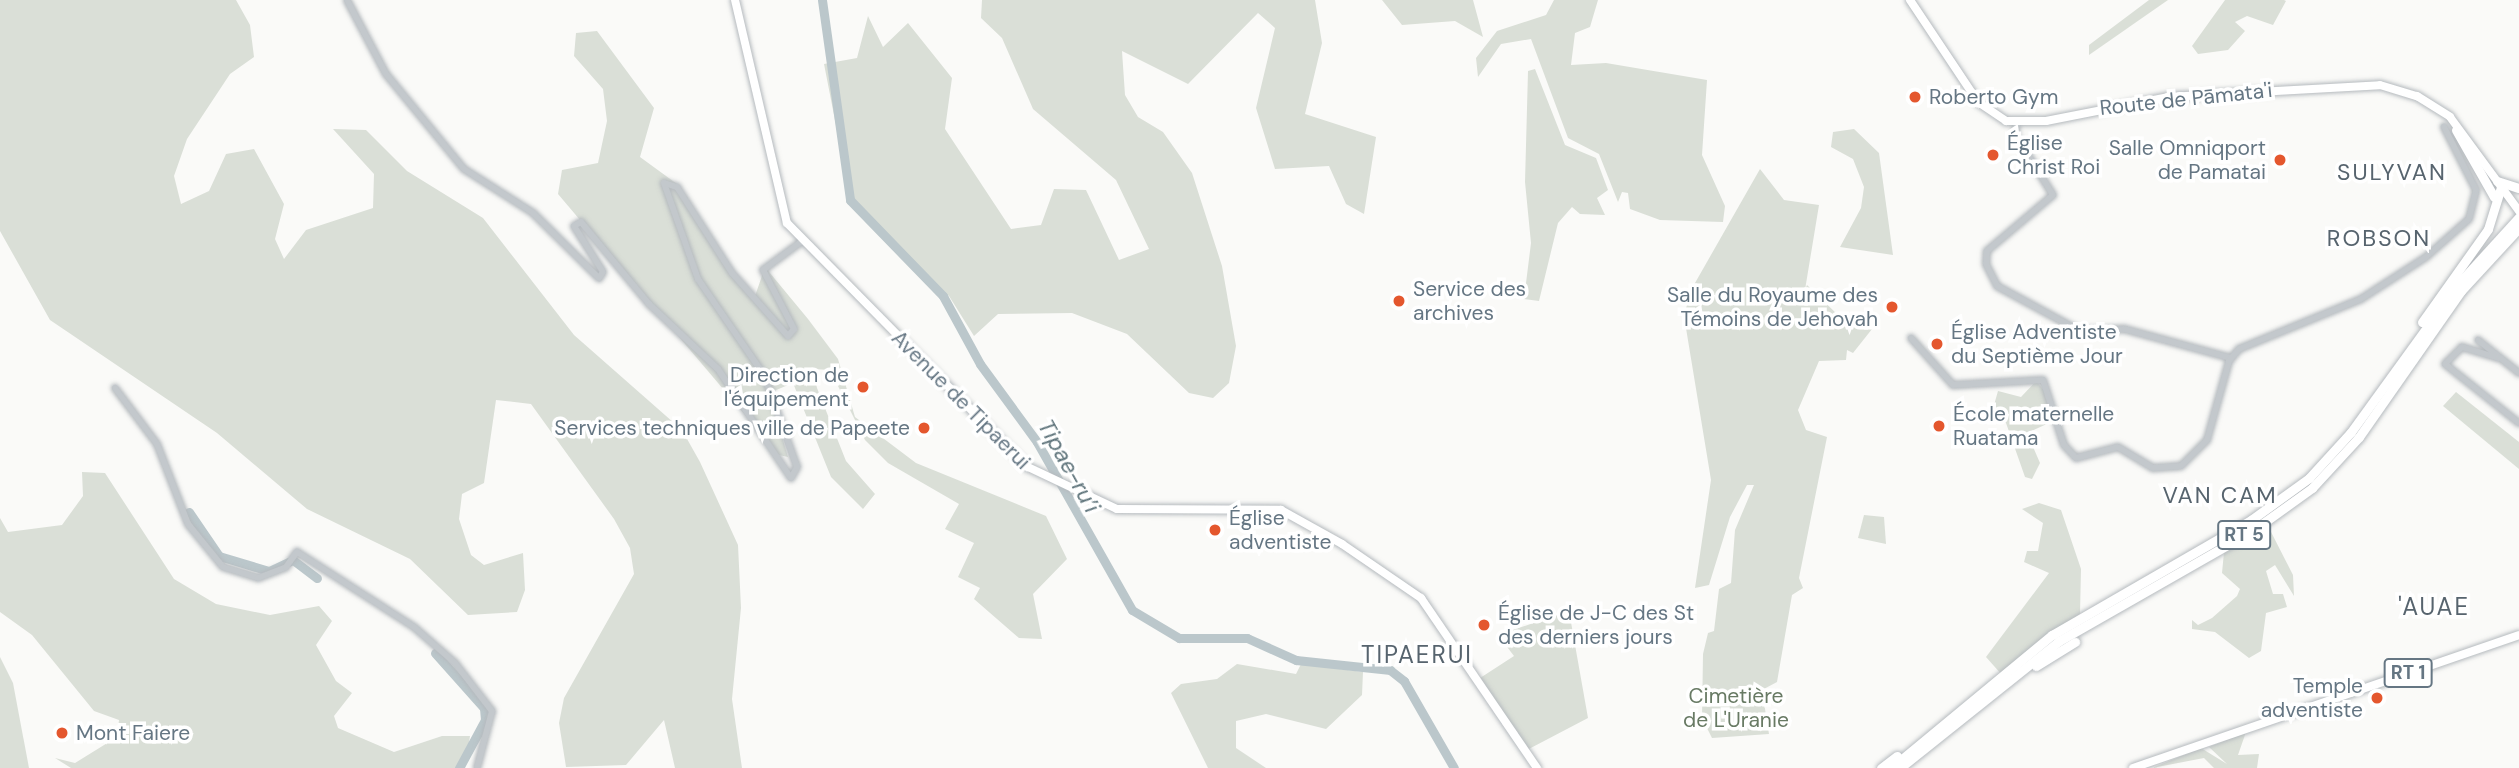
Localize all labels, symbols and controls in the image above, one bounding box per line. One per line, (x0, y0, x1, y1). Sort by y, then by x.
street label: Route de Pāmata'i (2098, 77, 2274, 121)
place label: Roberto Gym (1929, 84, 2058, 110)
marker: Roberto Gym (1907, 89, 1923, 105)
place label: Église Christ Roi (2007, 130, 2100, 180)
place label: Salle Omniqport de Pamatai (2109, 135, 2266, 185)
marker: Église Christ Roi (1985, 147, 2001, 163)
marker: Salle Omniqport de Pamatai (2272, 152, 2288, 168)
district label: SULYVAN (2338, 158, 2446, 186)
district label: ROBSON (2328, 224, 2430, 252)
place label: Service des archives (1413, 276, 1526, 326)
place label: Salle du Royaume des Témoins de Jehovah (1667, 282, 1878, 332)
marker: Service des archives (1391, 293, 1407, 309)
marker: Salle du Royaume des Témoins de Jehovah (1884, 299, 1900, 315)
place label: Église Adventiste du Septième Jour (1951, 319, 2123, 369)
street label: Avenue de Tipaerui (886, 325, 1036, 475)
marker: Église Adventiste du Septième Jour (1929, 336, 1945, 352)
place label: Direction de l'équipement (724, 362, 849, 412)
marker: Direction de l'équipement (855, 379, 871, 395)
place label: École maternelle Ruatama (1953, 401, 2114, 451)
water label: Tipae-ru’i (1032, 414, 1106, 518)
place label: Services techniques ville de Papeete (554, 415, 910, 441)
marker: École maternelle Ruatama (1931, 418, 1947, 434)
marker: Services techniques ville de Papeete (916, 420, 932, 436)
district label: VAN CAM (2163, 481, 2277, 509)
place label: Église adventiste (1229, 505, 1331, 555)
road number: RT 5 (2216, 520, 2272, 550)
marker: Église adventiste (1207, 522, 1223, 538)
district label: 'AUAE (2399, 593, 2469, 621)
place label: Église de J-C des St des derniers jours (1498, 600, 1694, 650)
marker: Église de J-C des St des derniers jours (1476, 617, 1492, 633)
district label: TIPAERUI (1362, 641, 1472, 669)
road number: RT 1 (2384, 658, 2432, 688)
place label: Temple adventiste (2261, 673, 2363, 723)
park label: Cimetière de L'Uranie (1683, 683, 1789, 733)
marker: Temple adventiste (2369, 690, 2385, 706)
place label: Mont Faiere (76, 720, 190, 746)
marker: Mont Faiere (54, 725, 70, 741)

